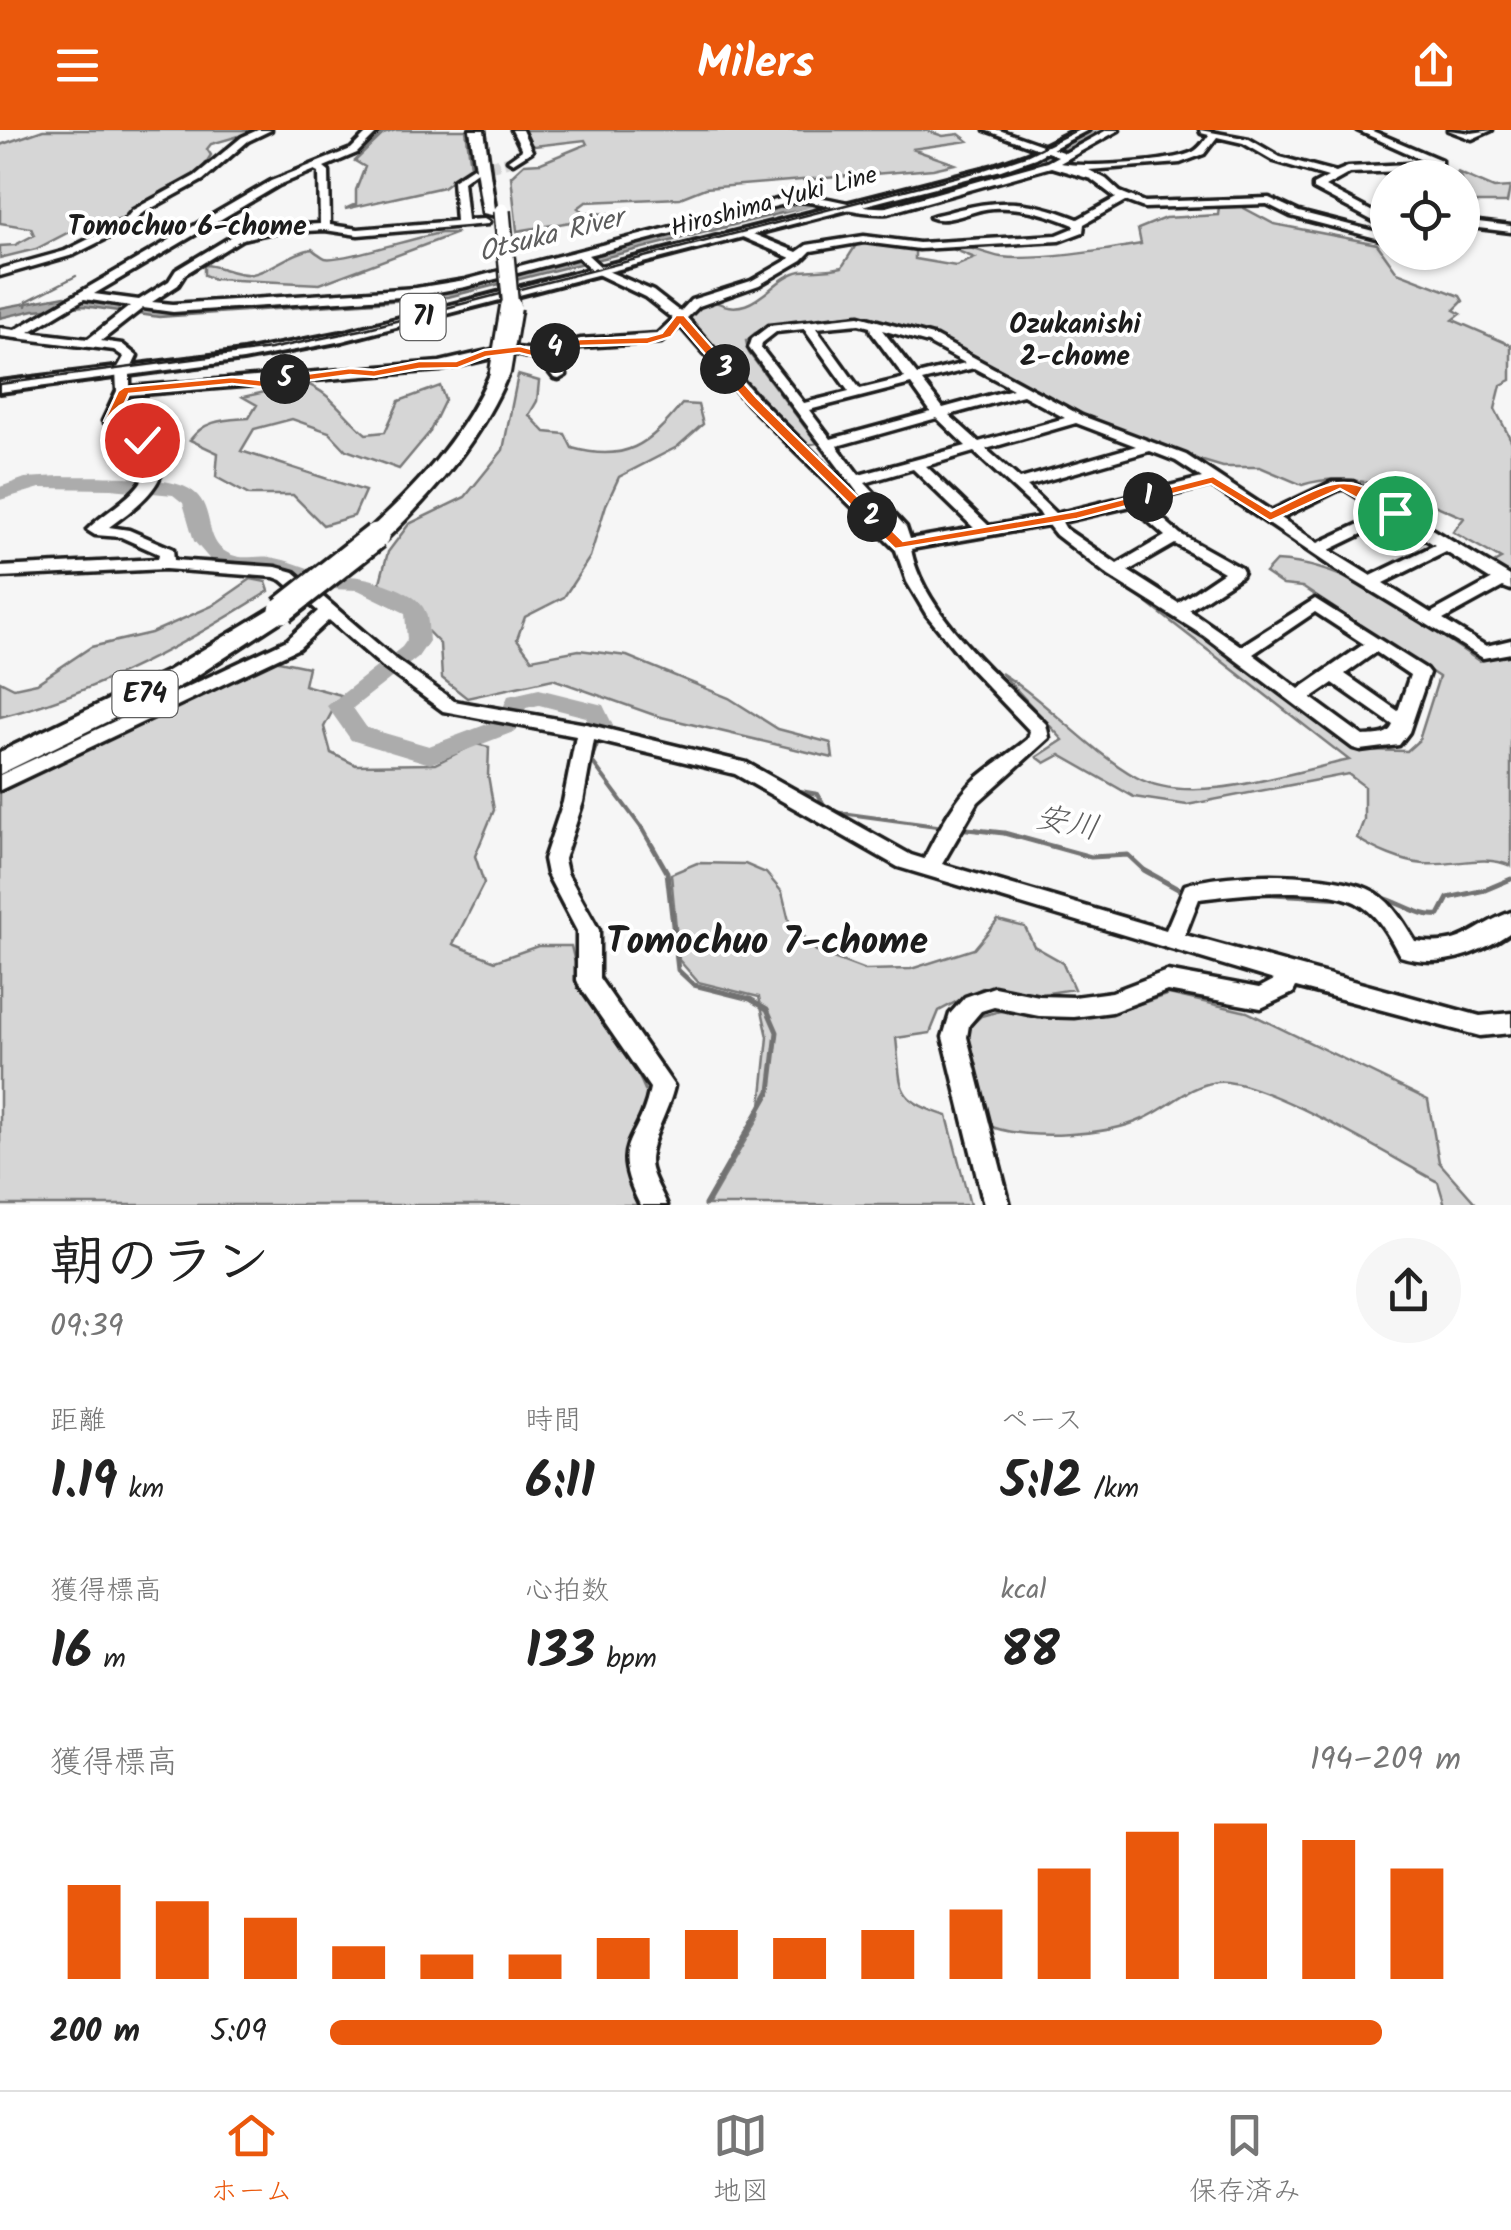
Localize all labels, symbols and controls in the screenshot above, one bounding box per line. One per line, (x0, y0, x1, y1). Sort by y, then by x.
text: Milers (697, 29, 814, 101)
icon: menu (50, 38, 105, 93)
icon: share (1406, 38, 1461, 93)
street label: Hiroshima Yuki Line (666, 155, 882, 249)
map controls (1370, 160, 1480, 270)
button: locate (1370, 160, 1480, 270)
water label: Otsuka River (474, 195, 634, 276)
district label: Tomochuo 6-chome (67, 205, 307, 250)
road number: 71 (400, 294, 446, 340)
district label: Ozukanishi 2-chome (1009, 303, 1141, 380)
pin: 4 (530, 323, 580, 373)
text: 4 (547, 325, 563, 370)
pin: 3 (700, 344, 750, 394)
text: 3 (717, 346, 733, 391)
pin: 5 (260, 354, 310, 404)
text: 5 (278, 356, 292, 401)
pin (100, 398, 185, 483)
icon: check (115, 413, 170, 468)
pin (1353, 471, 1438, 556)
pin: 1 (1123, 472, 1173, 522)
text: 1 (1144, 474, 1152, 519)
icon: arrive (1368, 486, 1423, 541)
pin: 2 (847, 492, 897, 542)
text: 2 (864, 494, 880, 539)
road number: E74 (112, 671, 178, 717)
water label: 安川 (1030, 792, 1104, 856)
district label: Tomochuo 7-chome (606, 913, 928, 973)
text: 朝のラン (50, 1221, 270, 1308)
button: share (1356, 1238, 1461, 1343)
text: 09:39 (50, 1302, 123, 1353)
text: 距離 (50, 1399, 106, 1444)
text: 時間 (525, 1399, 581, 1444)
text: ペース (1001, 1399, 1083, 1444)
text: 1.19 (50, 1444, 117, 1524)
text: 6:11 (525, 1444, 595, 1524)
text: 5:12 (1001, 1444, 1083, 1524)
text: km (117, 1467, 164, 1512)
text: /km (1083, 1467, 1139, 1512)
text: kcal (1001, 1568, 1046, 1613)
text: 獲得標高 (50, 1569, 162, 1614)
text: 心拍数 (525, 1569, 609, 1614)
text: 88 (1001, 1613, 1060, 1693)
text: 16 (50, 1614, 92, 1694)
text: 133 (525, 1614, 595, 1694)
text: m (92, 1637, 126, 1682)
text: bpm (595, 1637, 657, 1682)
text: 194–209 m (1310, 1735, 1461, 1786)
text: 獲得標高 (50, 1738, 178, 1789)
text: 200 m (50, 2007, 140, 2058)
text: 5:09 (210, 2007, 267, 2058)
tab: ホーム (210, 2108, 293, 2215)
tab: 地図 (713, 2108, 769, 2215)
tab: 保存済み (1189, 2108, 1301, 2215)

